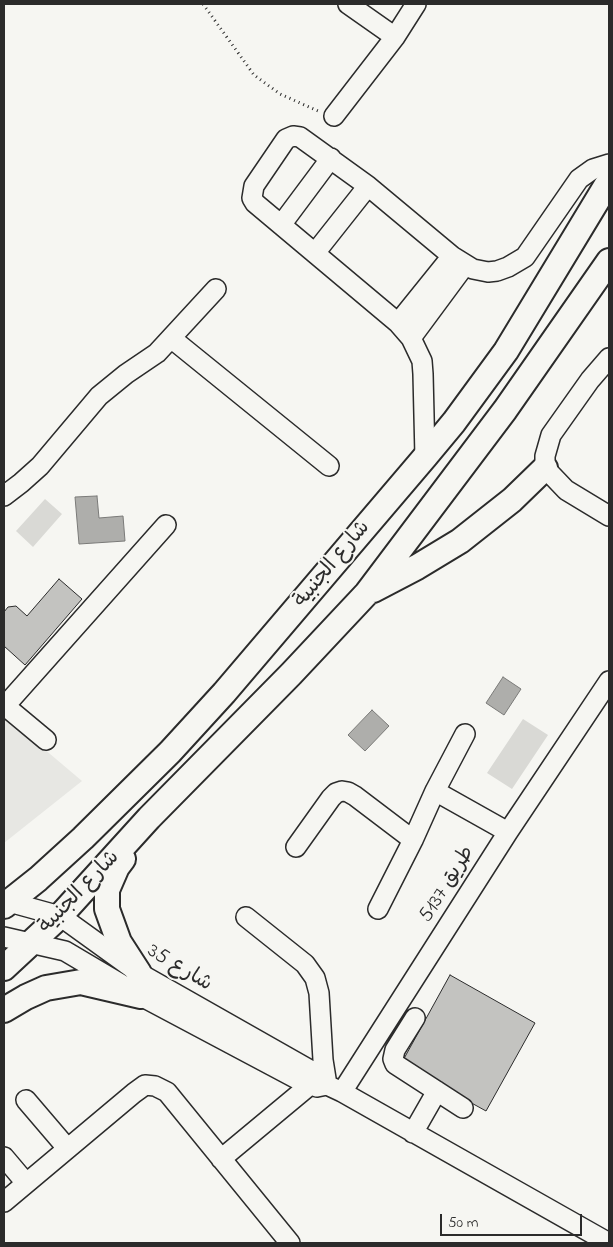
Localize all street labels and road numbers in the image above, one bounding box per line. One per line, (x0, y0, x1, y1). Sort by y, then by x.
street label: شارع الجنبية (289, 516, 377, 614)
street label: طريق 5137 (415, 842, 481, 928)
street label: شارع الجنبية (34, 846, 126, 940)
street label: شارع 35 (142, 940, 216, 998)

